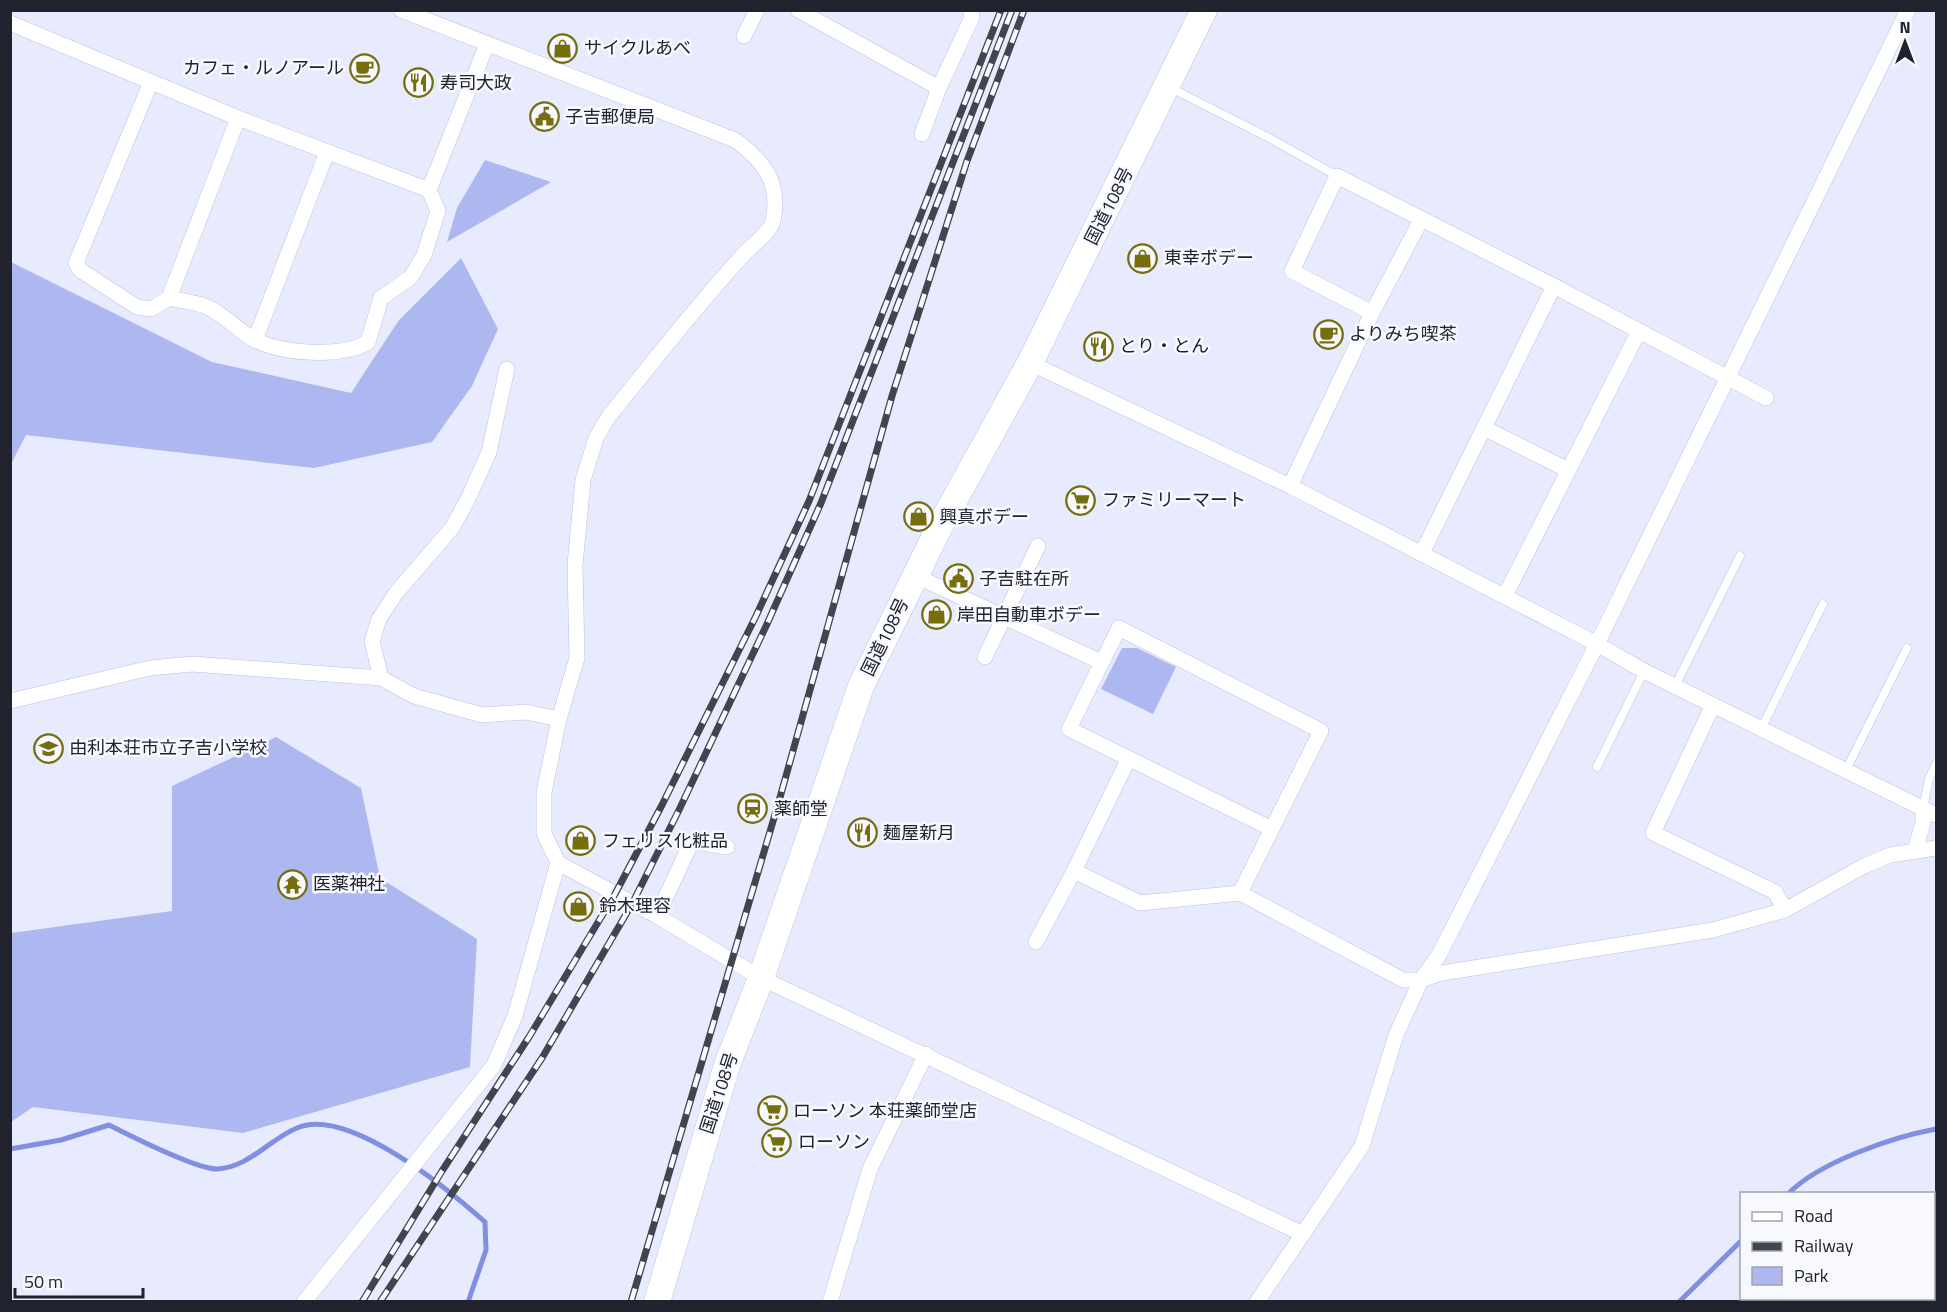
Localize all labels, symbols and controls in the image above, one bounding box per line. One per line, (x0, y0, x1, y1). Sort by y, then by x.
north arrow (1875, 12, 1935, 72)
text: N (1899, 15, 1911, 39)
shop icon: サイクルあべ (547, 32, 579, 64)
place label: サイクルあべ (584, 34, 691, 61)
cafe icon: カフェ・ルノアール (349, 52, 381, 84)
place label: カフェ・ルノアール (183, 54, 344, 81)
restaurant icon: 寿司大政 (403, 67, 435, 99)
place label: 寿司大政 (440, 69, 512, 96)
public building icon: 子吉郵便局 (528, 101, 560, 133)
place label: 子吉郵便局 (565, 103, 655, 130)
street label: 国道108号 (1077, 162, 1140, 249)
shop icon: 東幸ボデー (1127, 242, 1159, 274)
place label: 東幸ボデー (1164, 244, 1254, 271)
cafe icon: よりみち喫茶 (1312, 318, 1344, 350)
place label: よりみち喫茶 (1349, 320, 1457, 347)
restaurant icon: とり・とん (1082, 330, 1114, 362)
place label: とり・とん (1119, 332, 1209, 359)
supermarket icon: ファミリーマート (1065, 484, 1097, 516)
place label: ファミリーマート (1102, 486, 1246, 513)
shop icon: 興真ボデー (902, 501, 934, 533)
place label: 興真ボデー (939, 503, 1029, 530)
public building icon: 子吉駐在所 (942, 563, 974, 595)
place label: 子吉駐在所 (979, 565, 1069, 592)
street label: 国道108号 (854, 593, 915, 681)
shop icon: 岸田自動車ボデー (920, 599, 952, 631)
place label: 岸田自動車ボデー (957, 601, 1101, 628)
school or university icon: 由利本荘市立子吉小学校 (32, 732, 64, 764)
place label: 由利本荘市立子吉小学校 (69, 734, 267, 761)
station icon: 薬師堂 (737, 793, 769, 825)
place label: 薬師堂 (774, 795, 828, 822)
restaurant icon: 麺屋新月 (846, 817, 878, 849)
place label: 麺屋新月 (883, 819, 955, 846)
shop icon: フェリス化粧品 (565, 825, 597, 857)
place label: フェリス化粧品 (602, 827, 728, 854)
temple icon: 医薬神社 (276, 868, 308, 900)
place label: 医薬神社 (313, 870, 385, 897)
shop icon: 鈴木理容 (562, 890, 594, 922)
place label: 鈴木理容 (599, 892, 671, 919)
street label: 国道108号 (693, 1049, 744, 1137)
supermarket icon: ローソン 本荘薬師堂店 (756, 1095, 788, 1127)
place label: ローソン 本荘薬師堂店 (793, 1097, 977, 1124)
supermarket icon: ローソン (761, 1126, 793, 1158)
place label: ローソン (798, 1128, 870, 1155)
legend (1740, 1192, 1935, 1300)
text: Road (1794, 1202, 1833, 1229)
text: Railway (1794, 1232, 1854, 1259)
scale bar (15, 1261, 142, 1299)
text: Park (1794, 1262, 1829, 1289)
text: 50 m (24, 1268, 63, 1295)

